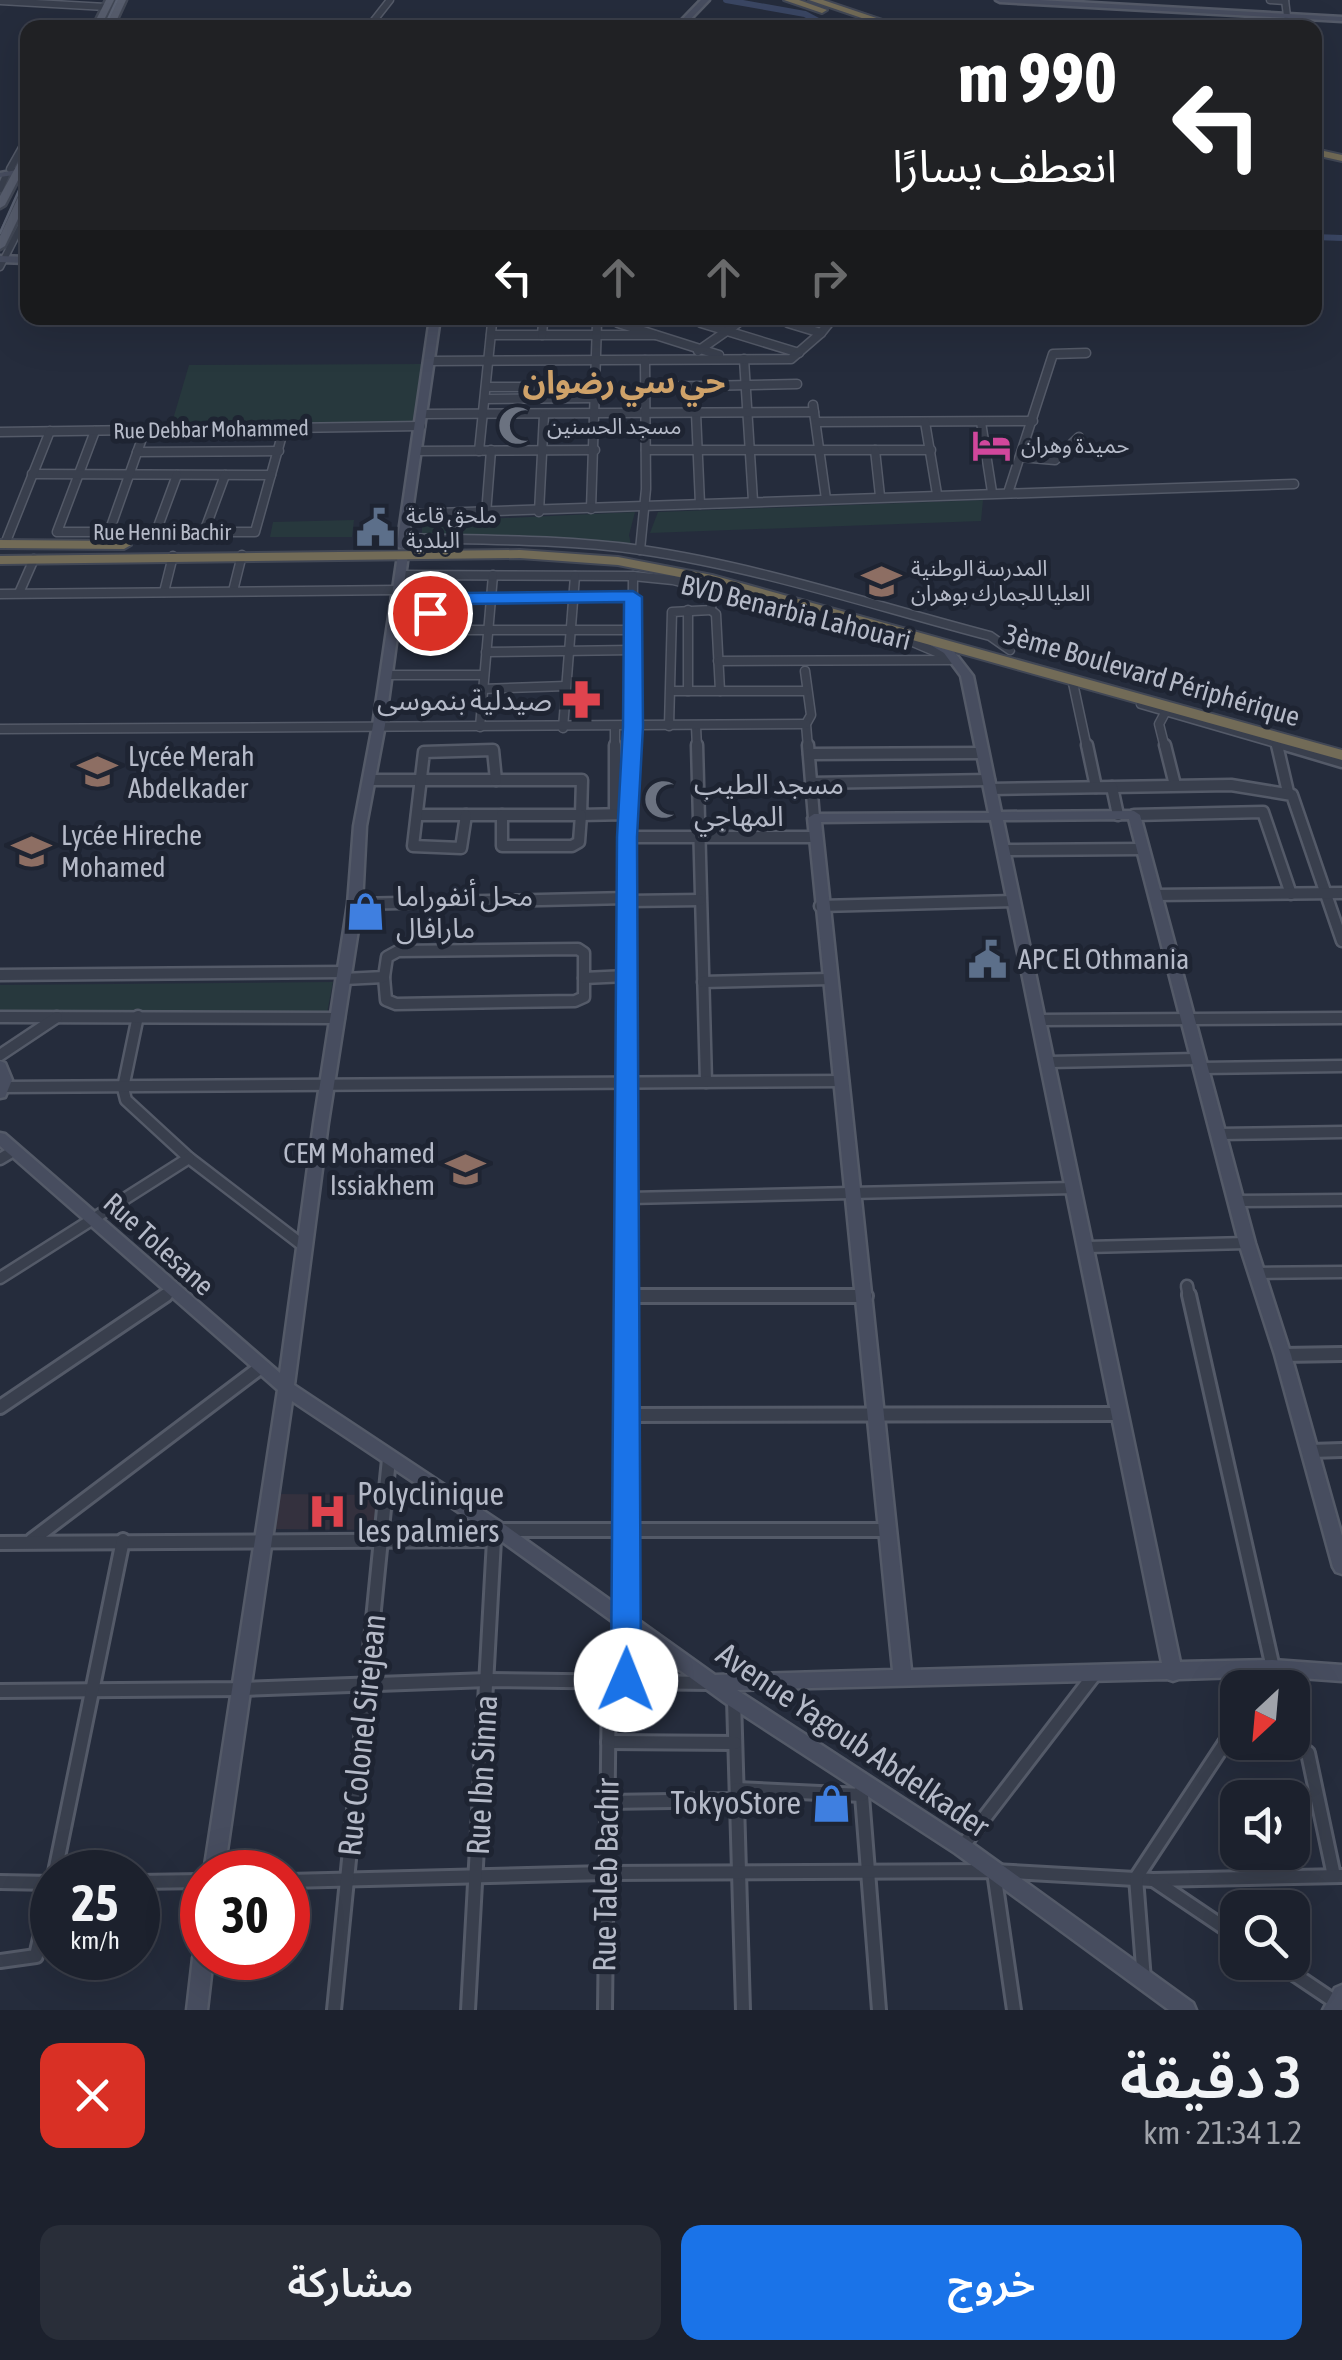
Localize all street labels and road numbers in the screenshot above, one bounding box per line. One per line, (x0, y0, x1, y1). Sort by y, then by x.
street label: Rue Debbar Mohammed (113, 414, 309, 444)
street label: Rue Henni Bachir (93, 519, 231, 545)
street label: BVD Benarbia Lahouari (678, 568, 914, 656)
street label: 3ème Boulevard Périphérique (1000, 617, 1304, 733)
street label: Rue Tolesane (97, 1186, 221, 1302)
street label: Rue Colonel Sirejean (330, 1612, 393, 1858)
street label: Avenue Yagoub Abdelkader (710, 1635, 997, 1845)
street label: Rue Ibn Sinna (459, 1694, 504, 1856)
street label: Rue Taleb Bachir (585, 1777, 626, 1972)

